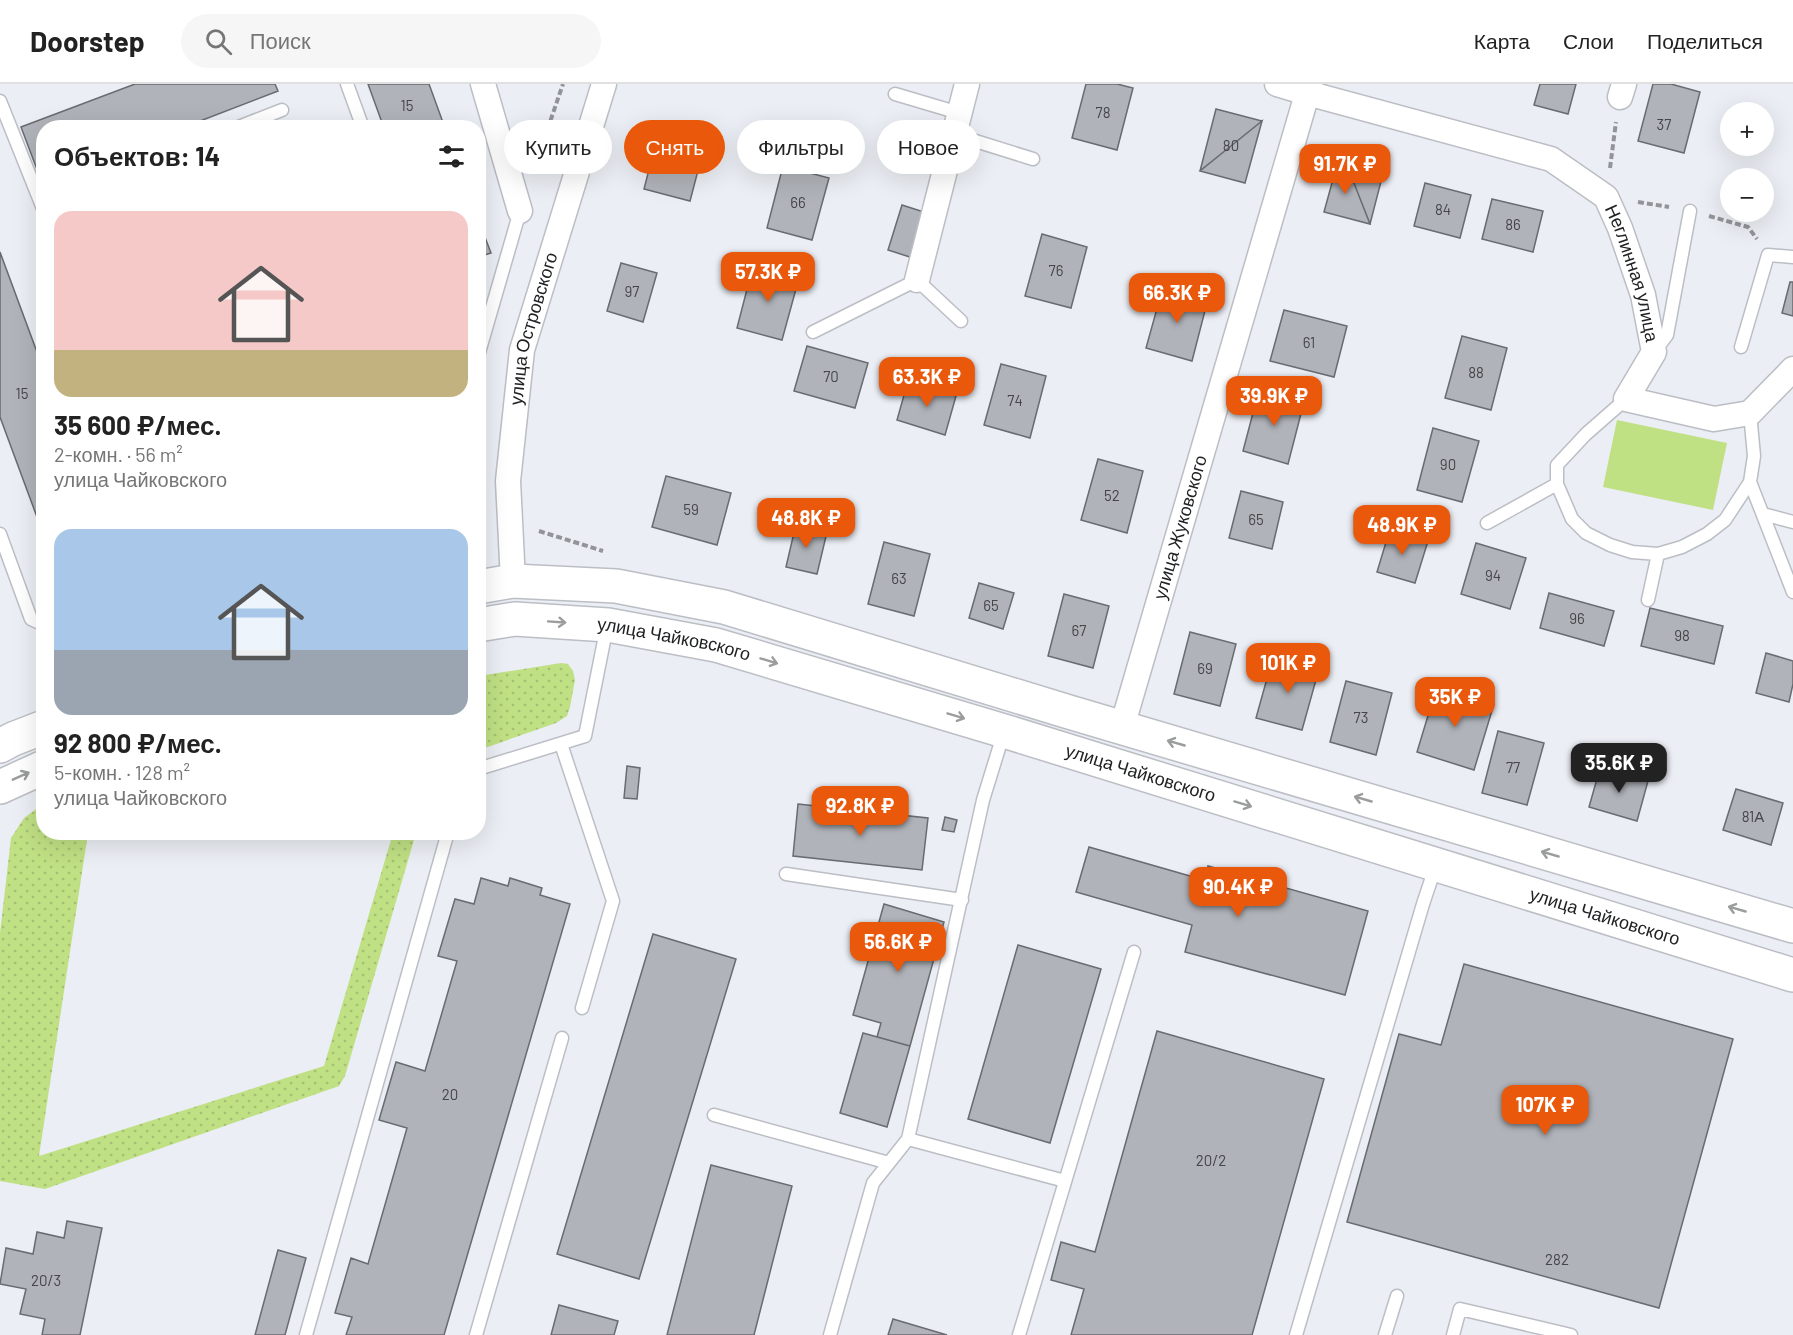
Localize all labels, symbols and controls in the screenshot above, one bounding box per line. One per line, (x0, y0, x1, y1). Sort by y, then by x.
search box (181, 14, 601, 68)
text: Doorstep (30, 24, 145, 58)
icon: search (202, 25, 235, 58)
text: Поиск (250, 27, 311, 53)
text: Карта (1474, 28, 1530, 53)
text: Слои (1563, 28, 1614, 53)
text: Поделиться (1647, 28, 1763, 53)
house number: 15 (401, 96, 413, 114)
map controls (1720, 102, 1774, 222)
button: + (1720, 102, 1774, 156)
house number: 78 (1096, 103, 1110, 121)
house number: 37 (1657, 115, 1671, 133)
chip: Купить (504, 120, 612, 174)
chip: Снять (624, 120, 725, 174)
chip: Фильтры (737, 120, 865, 174)
chip: Новое (877, 120, 980, 174)
house number: 80 (1223, 136, 1239, 154)
text: Объектов: 14 (54, 140, 220, 171)
icon: filters (435, 140, 468, 173)
pin: 91.7K ₽ (1290, 144, 1400, 195)
text: 91.7K ₽ (1313, 151, 1377, 175)
button: − (1720, 168, 1774, 222)
house number: 66 (790, 193, 806, 211)
house number: 84 (1435, 200, 1451, 218)
street label: Неглинная улица (1601, 201, 1664, 344)
house number: 86 (1505, 215, 1521, 233)
street label: улица Островского (504, 249, 562, 406)
icon: home (207, 250, 315, 358)
pin: 57.3K ₽ (713, 252, 823, 303)
text: 57.3K ₽ (735, 259, 801, 283)
house number: 76 (1049, 261, 1063, 279)
pin: 66.3K ₽ (1122, 273, 1232, 324)
text: 66.3K ₽ (1143, 280, 1211, 304)
house number: 97 (625, 282, 639, 300)
house number: 61 (1303, 333, 1315, 351)
pin: 63.3K ₽ (872, 357, 982, 408)
house number: 88 (1468, 363, 1484, 381)
text: 63.3K ₽ (893, 364, 961, 388)
house number: 70 (823, 367, 839, 385)
pin: 39.9K ₽ (1219, 376, 1329, 427)
text: 39.9K ₽ (1240, 383, 1308, 407)
house number: 15 (16, 384, 28, 402)
house number: 74 (1007, 391, 1023, 409)
text: 35 600 ₽/мес. (54, 409, 221, 440)
text: 2-комн. · 56 m² (54, 442, 183, 466)
street label: улица Жуковского (1148, 452, 1211, 602)
house number: 90 (1440, 455, 1456, 473)
text: улица Чайковского (54, 467, 227, 491)
house number: 52 (1104, 486, 1120, 504)
pin: 48.8K ₽ (751, 498, 861, 549)
house number: 59 (683, 500, 699, 518)
text: 48.8K ₽ (771, 505, 841, 529)
pin: 48.9K ₽ (1347, 505, 1457, 556)
house number: 65 (1248, 510, 1264, 528)
text: 48.9K ₽ (1367, 512, 1437, 536)
house number: 94 (1485, 566, 1501, 584)
icon: home (207, 568, 315, 676)
house number: 63 (891, 569, 907, 587)
house number: 65 (983, 596, 999, 614)
house number: 96 (1569, 609, 1585, 627)
street label: улица Чайковского (597, 612, 753, 665)
one-way arrow (547, 616, 567, 627)
house number: 67 (1072, 621, 1086, 639)
house number: 98 (1674, 626, 1690, 644)
pin: 101K ₽ (1239, 643, 1337, 694)
text: 101K ₽ (1260, 650, 1316, 674)
one-way arrow (759, 656, 778, 667)
house number: 69 (1197, 659, 1213, 677)
pin: 35K ₽ (1413, 677, 1497, 728)
text: 35K ₽ (1429, 684, 1481, 708)
house number: 73 (1354, 708, 1368, 726)
one-way arrow (946, 711, 965, 722)
text: 92 800 ₽/мес. (54, 727, 222, 758)
one-way arrow (1167, 737, 1186, 748)
street label: улица Чайковского (1063, 739, 1219, 806)
pin: 35.6K ₽ (1564, 743, 1674, 794)
text: 35.6K ₽ (1585, 750, 1653, 774)
house number: 77 (1506, 758, 1520, 776)
text: 5-комн. · 128 m² (54, 760, 190, 784)
one-way arrow (12, 770, 30, 782)
text: улица Чайковского (54, 785, 227, 809)
pin: 92.8K ₽ (805, 786, 915, 837)
text: 92.8K ₽ (826, 793, 894, 817)
one-way arrow (1354, 793, 1373, 804)
one-way arrow (1233, 799, 1252, 810)
house number: 81А (1742, 807, 1764, 825)
one-way arrow (1541, 848, 1560, 859)
pin: 90.4K ₽ (1183, 867, 1293, 918)
text: 90.4K ₽ (1203, 874, 1273, 898)
street label: улица Чайковского (1527, 882, 1683, 949)
one-way arrow (1728, 903, 1747, 914)
pin: 56.6K ₽ (843, 922, 953, 973)
text: 56.6K ₽ (864, 929, 932, 953)
house number: 20 (442, 1085, 458, 1103)
pin: 107K ₽ (1496, 1085, 1594, 1136)
text: 107K ₽ (1516, 1092, 1574, 1116)
house number: 20/2 (1196, 1151, 1226, 1169)
house number: 282 (1545, 1250, 1569, 1268)
house number: 20/3 (31, 1271, 61, 1289)

